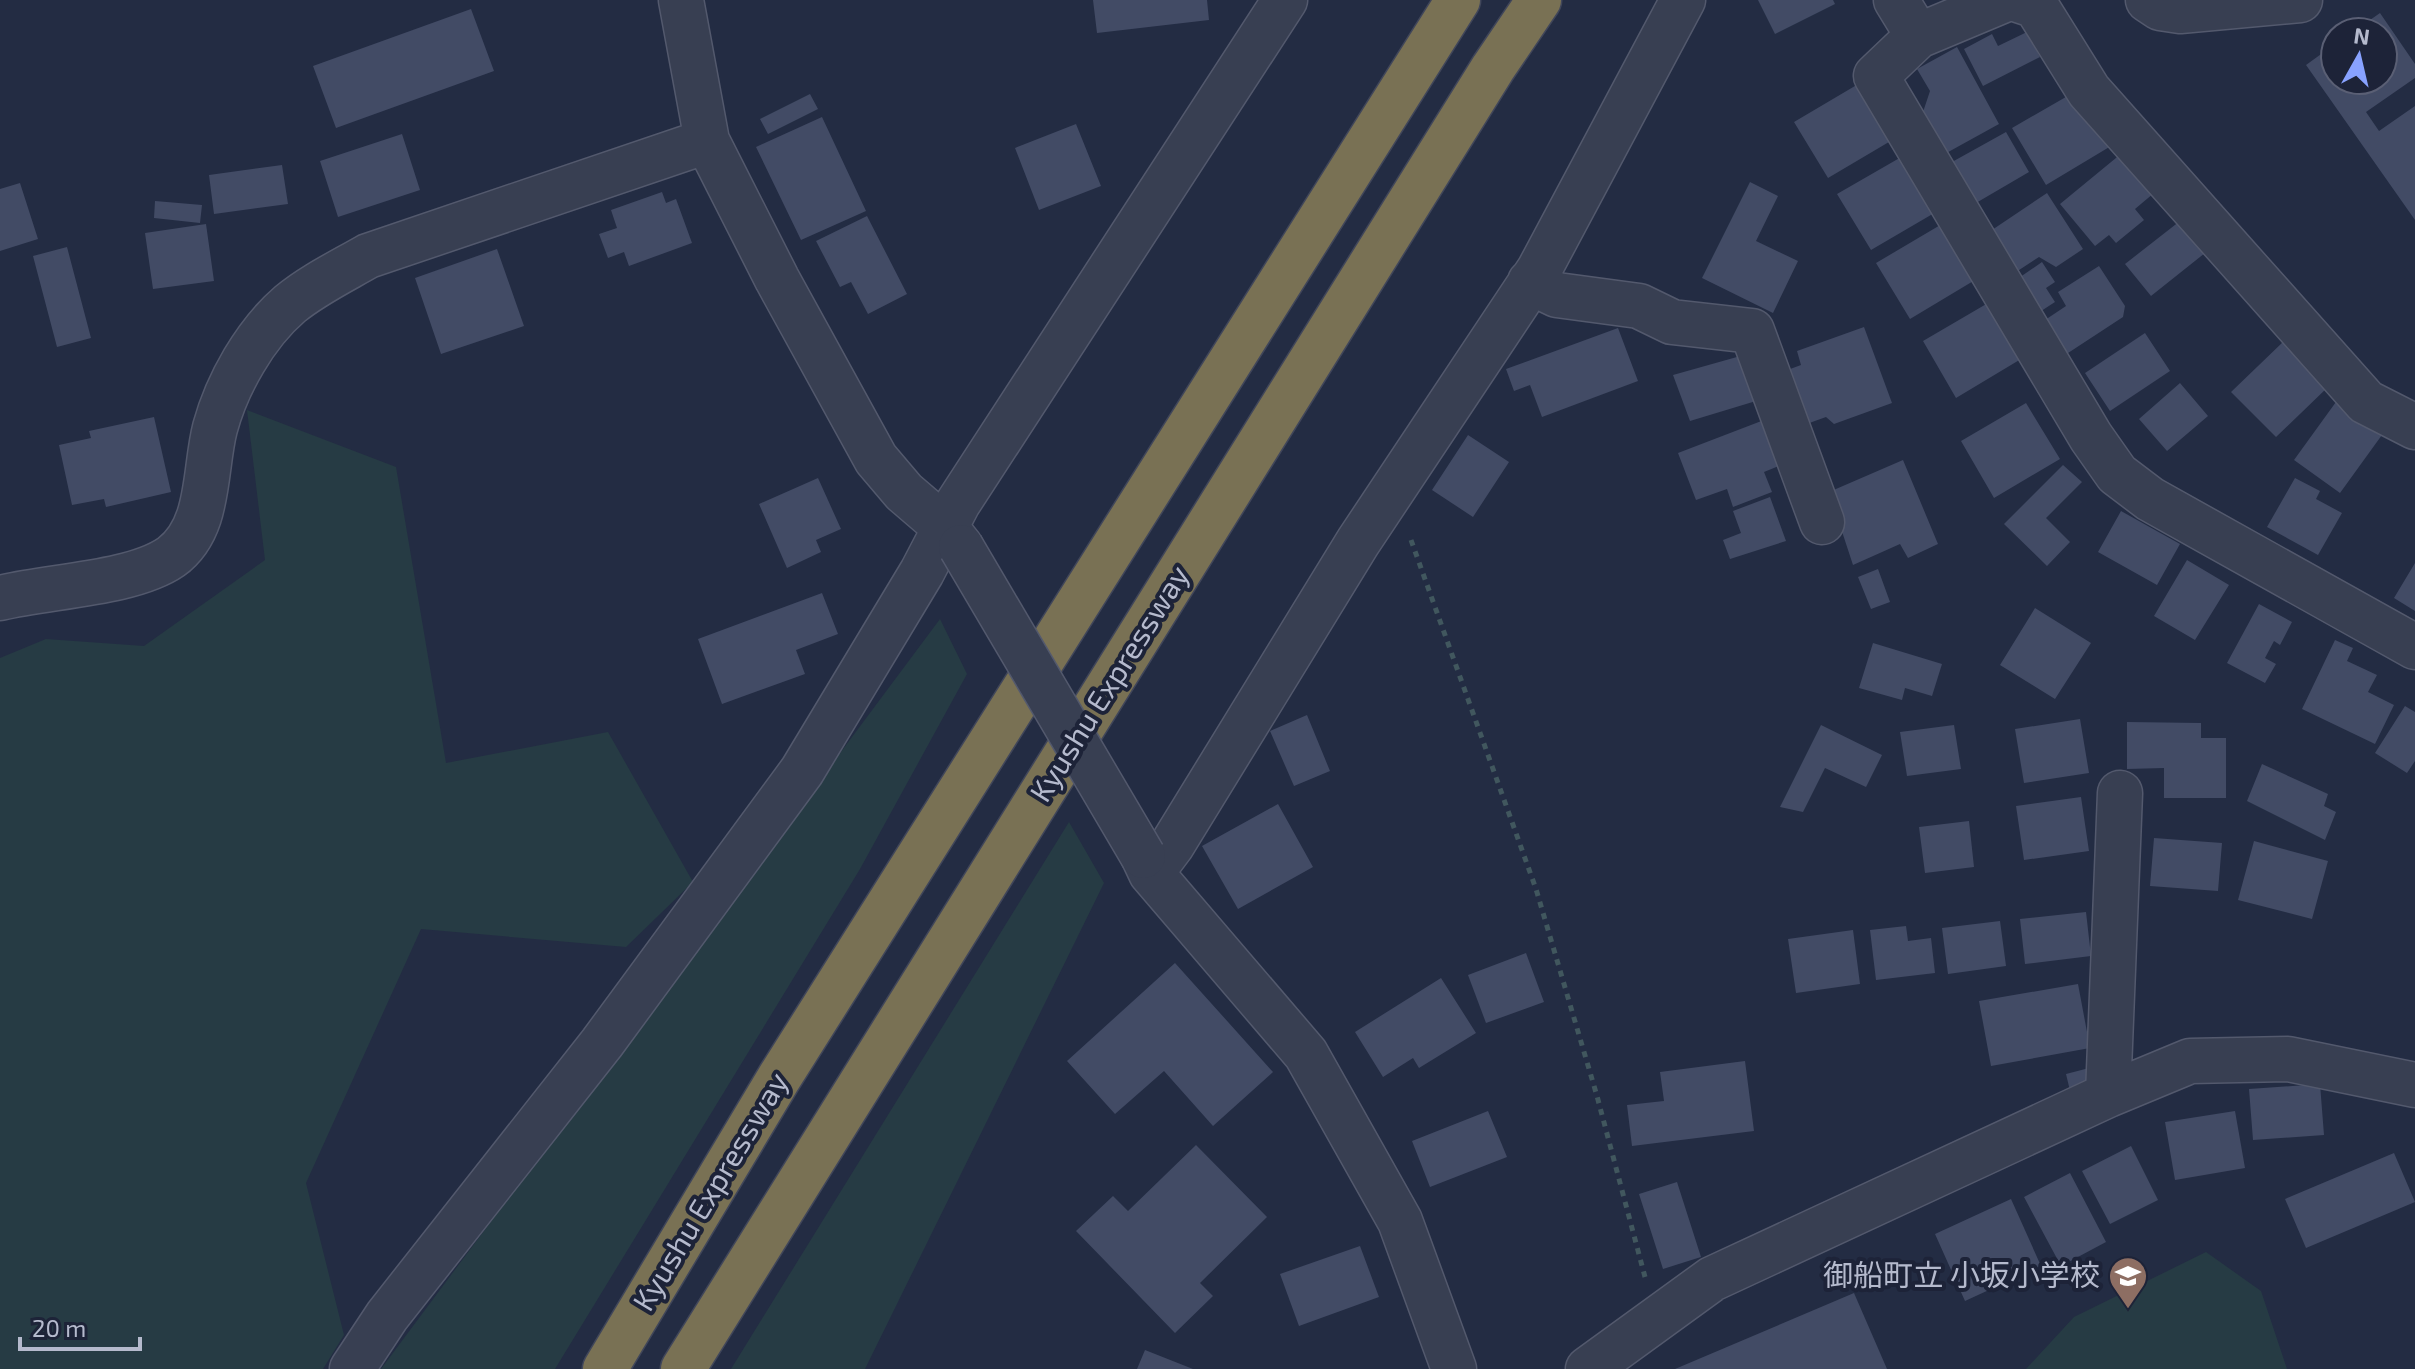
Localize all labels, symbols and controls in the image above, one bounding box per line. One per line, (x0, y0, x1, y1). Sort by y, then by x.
north arrow (2319, 16, 2399, 96)
text: N (2352, 21, 2372, 49)
street label: Kyushu Expressway (1021, 558, 1196, 808)
street label: Kyushu Expressway (624, 1065, 795, 1317)
school or university icon: 御船町立 小坂小学校 (2107, 1255, 2149, 1310)
place label: 御船町立 小坂小学校 (1823, 1256, 2100, 1292)
scale bar (20, 1301, 140, 1351)
text: 20 m (32, 1313, 86, 1342)

